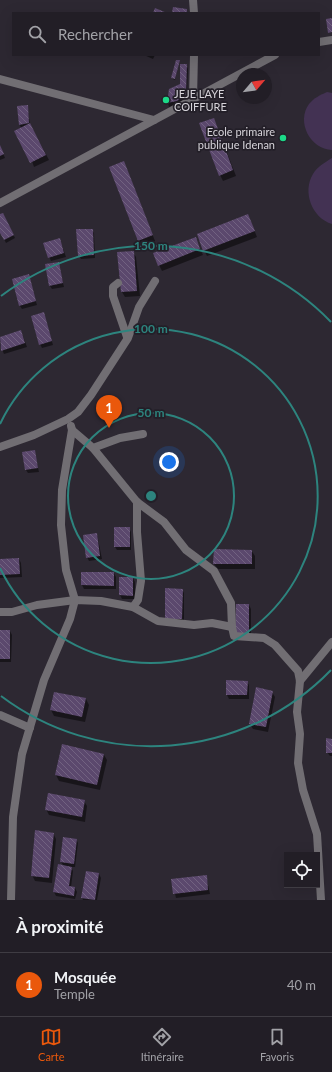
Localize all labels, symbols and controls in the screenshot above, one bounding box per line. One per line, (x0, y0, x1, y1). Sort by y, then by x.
search box (12, 12, 320, 56)
icon: search (26, 23, 48, 45)
text: Rechercher (58, 25, 132, 43)
north arrow (236, 68, 272, 104)
place label: JEJE LAYE COIFFURE (174, 87, 227, 113)
marker: JEJE LAYE COIFFURE (161, 95, 171, 105)
place label: Ecole primaire publique Idenan (198, 125, 275, 151)
marker: Ecole primaire publique Idenan (278, 133, 288, 143)
text: 150 m (134, 238, 168, 253)
text: 100 m (134, 321, 168, 336)
pin: 1 (96, 395, 122, 428)
text: 50 m (138, 405, 164, 420)
your location (159, 452, 179, 472)
centre of rings (144, 489, 158, 503)
map controls (284, 852, 320, 888)
button: locate (284, 852, 320, 888)
text: À proximité (16, 916, 104, 937)
text: Mosquée (54, 968, 116, 986)
text: 1 (25, 977, 33, 993)
text: 40 m (287, 977, 316, 993)
text: Temple (54, 986, 95, 1002)
tab: Carte (38, 1026, 65, 1063)
tab: Itinéraire (141, 1026, 184, 1063)
tab: Favoris (260, 1026, 294, 1063)

